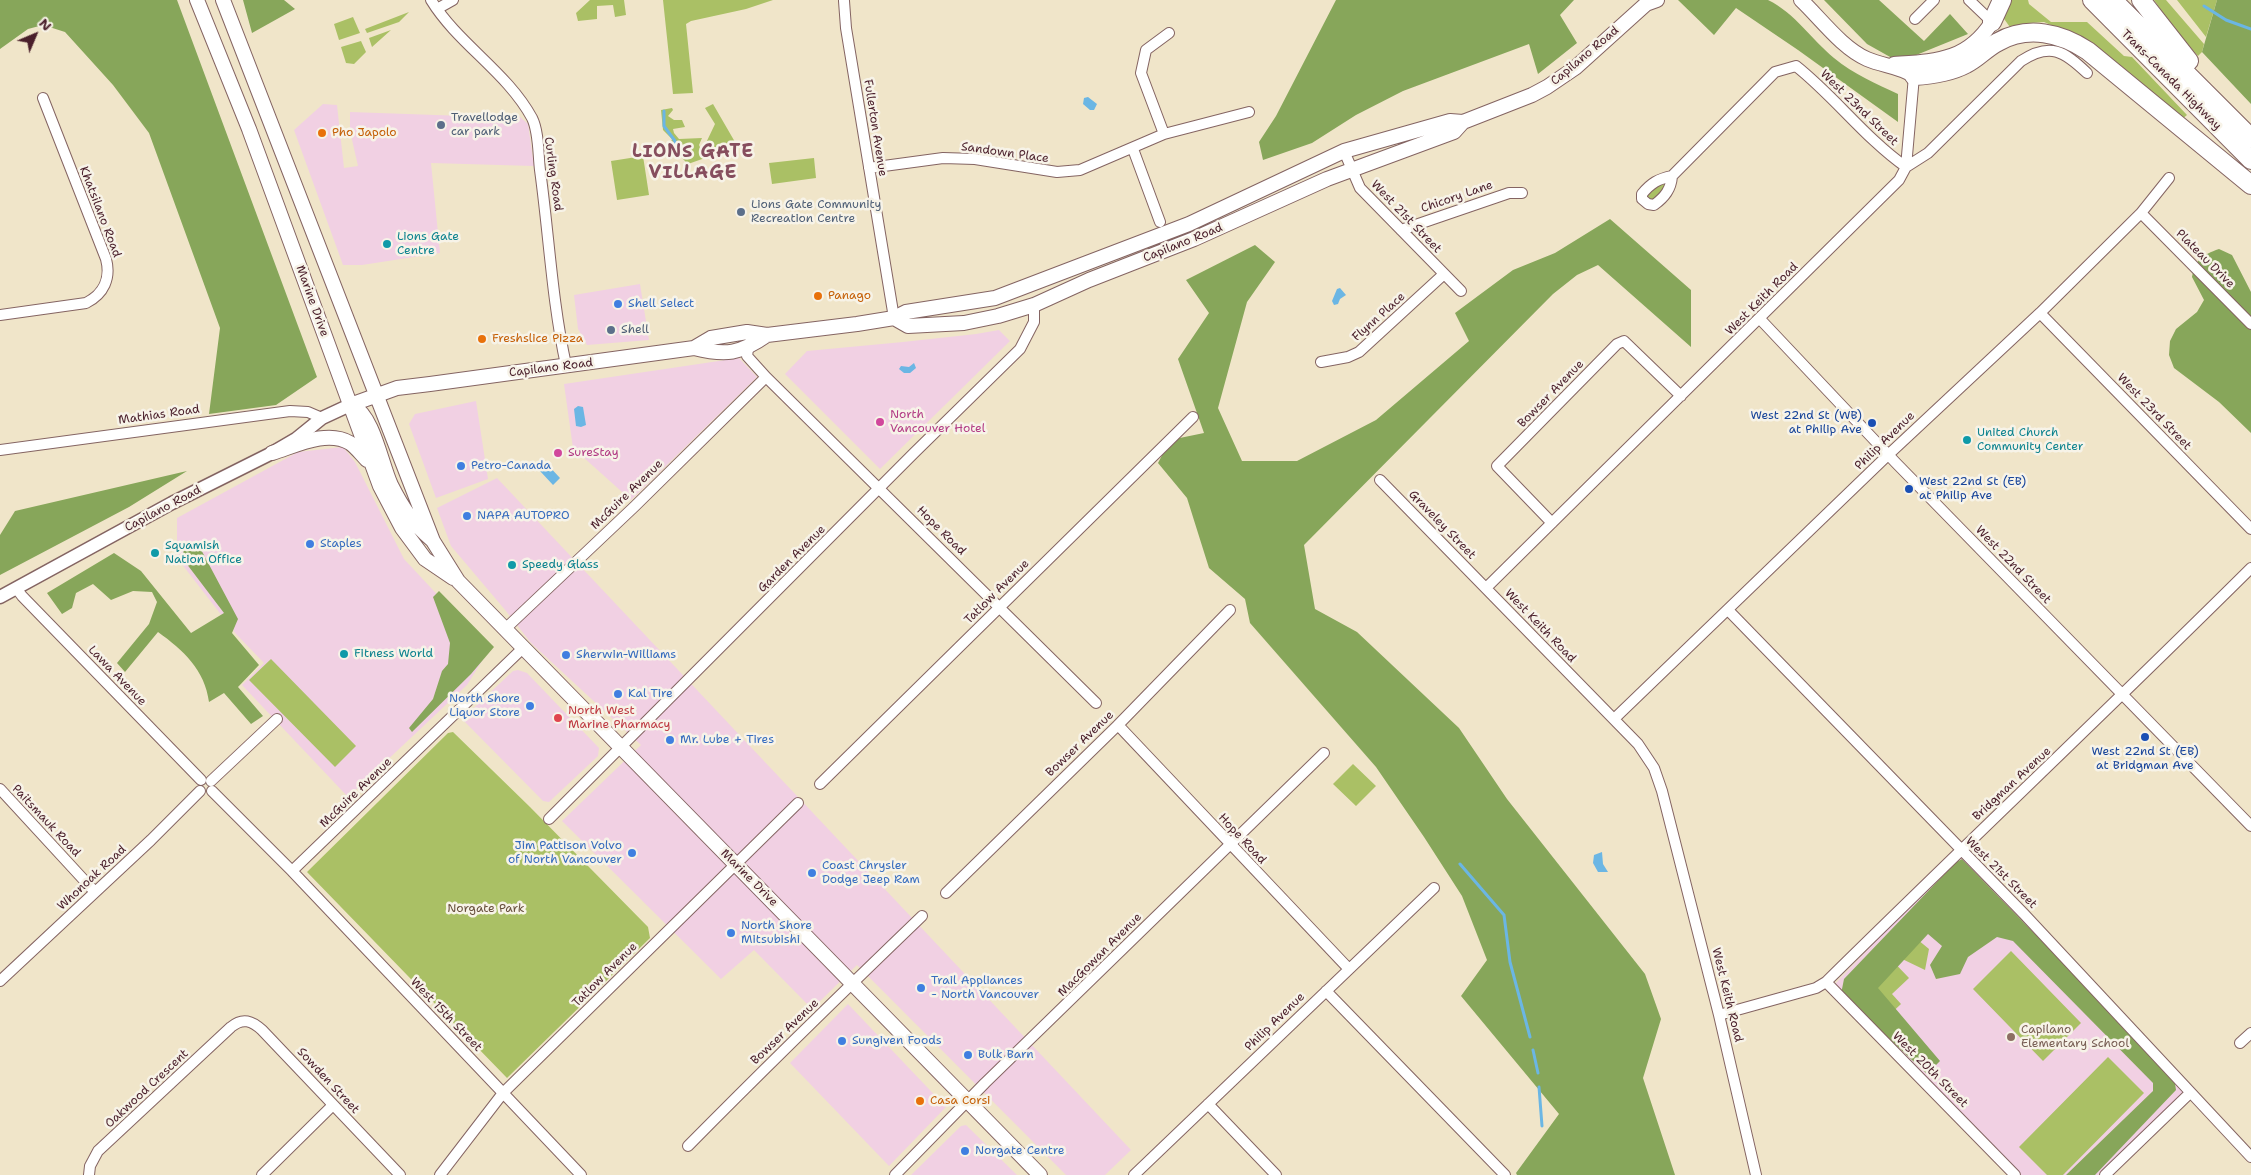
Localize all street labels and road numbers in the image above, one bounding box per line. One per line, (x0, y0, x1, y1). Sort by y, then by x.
street label: Capilano Road (1548, 23, 1622, 89)
street label: Trans-Canada Highway (2118, 27, 2224, 133)
street label: West 23nd Street (1817, 67, 1901, 149)
street label: Fullerton Avenue (860, 78, 890, 178)
street label: Curling Road (541, 136, 565, 212)
street label: Sandown Place (960, 140, 1050, 166)
street label: Khatsilano Road (76, 165, 124, 259)
street label: West 21st Street (1368, 178, 1444, 256)
street label: Chicory Lane (1419, 178, 1495, 216)
street label: Capilano Road (1141, 221, 1225, 265)
street label: Plateau Drive (2173, 227, 2237, 291)
street label: West Keith Road (1723, 260, 1801, 338)
street label: Marine Drive (292, 263, 332, 339)
street label: Flynn Place (1350, 290, 1408, 344)
street label: Capilano Road (508, 356, 594, 380)
street label: Bowser Avenue (1515, 357, 1587, 431)
street label: West 23rd Street (2114, 371, 2194, 453)
street label: Mathias Road (117, 402, 201, 428)
street label: Philip Avenue (1852, 409, 1918, 473)
street label: McGuire Avenue (588, 457, 666, 533)
street label: Capilano Road (122, 483, 204, 535)
street label: Graveley Street (1405, 487, 1479, 563)
street label: Hope Road (913, 503, 969, 559)
street label: Garden Avenue (755, 522, 829, 596)
street label: West 22nd Street (1972, 523, 2054, 607)
street label: Tatlow Avenue (962, 557, 1032, 627)
street label: West Keith Road (1501, 586, 1579, 666)
street label: Lawa Avenue (85, 643, 149, 709)
street label: Bowser Avenue (1043, 708, 1117, 780)
street label: Bridgman Avenue (1970, 744, 2054, 824)
street label: McGuire Avenue (317, 755, 395, 831)
street label: Paitsmauk Road (9, 782, 83, 860)
street label: Hope Road (1215, 811, 1269, 867)
street label: West 21st Street (1962, 834, 2040, 912)
street label: Whonoak Road (55, 842, 129, 914)
street label: Marine Drive (717, 846, 781, 910)
street label: MacGowan Avenue (1055, 910, 1145, 1000)
street label: Tatlow Avenue (570, 940, 640, 1010)
street label: West Keith Road (1708, 946, 1746, 1044)
street label: West 15th Street (407, 975, 485, 1055)
street label: Philip Avenue (1242, 990, 1308, 1054)
street label: Bowser Avenue (748, 996, 822, 1068)
street label: West 20th Street (1889, 1029, 1971, 1111)
street label: Sowden Street (294, 1045, 362, 1117)
street label: Oakwood Crescent (102, 1047, 192, 1131)

